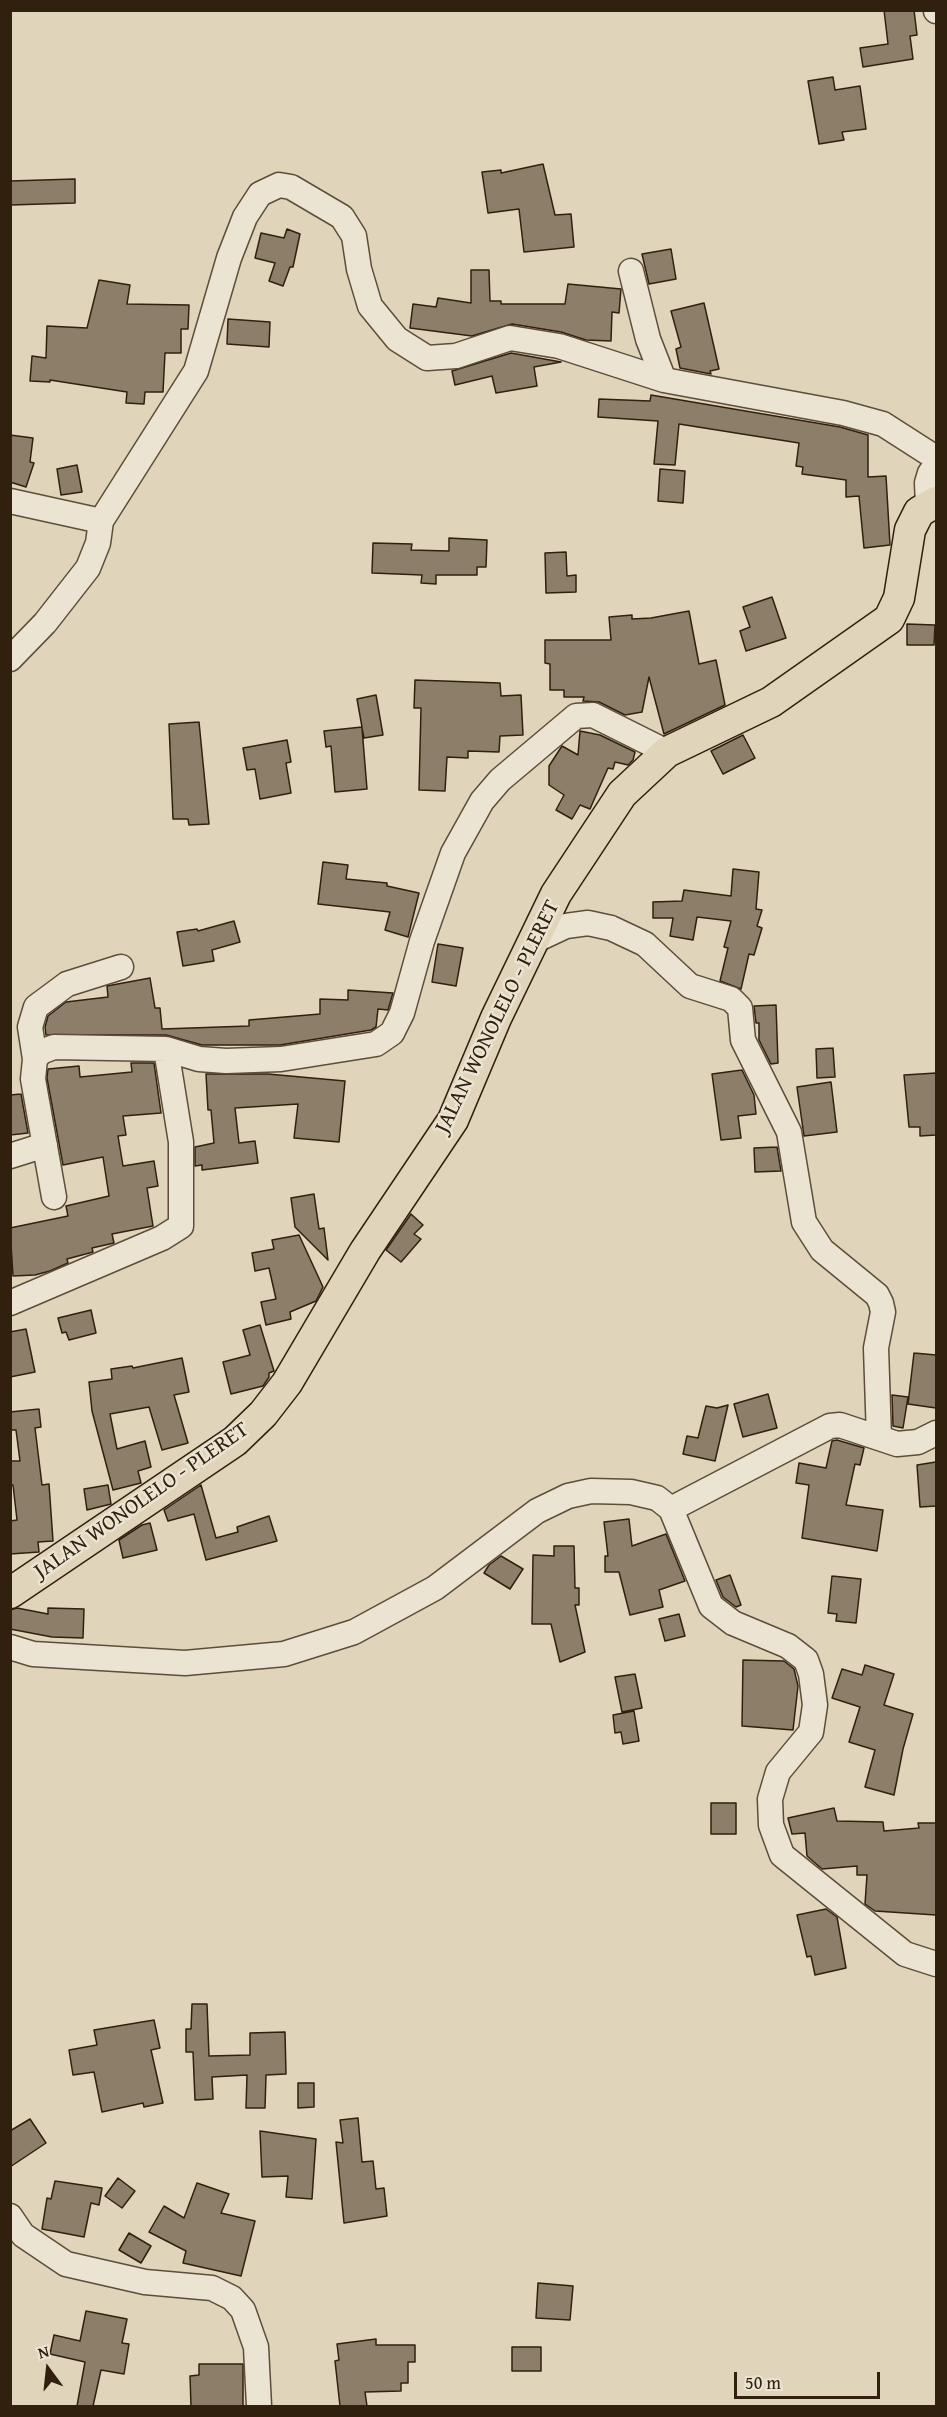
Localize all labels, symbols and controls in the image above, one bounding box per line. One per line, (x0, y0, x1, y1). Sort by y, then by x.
street label: JALAN WONOLELO - PLERET (430, 896, 566, 1138)
street label: JALAN WONOLELO - PLERET (30, 1417, 254, 1585)
north arrow (18, 2339, 78, 2399)
text: N (35, 2339, 52, 2365)
scale bar (737, 2360, 882, 2398)
text: 50 m (745, 2369, 781, 2396)

